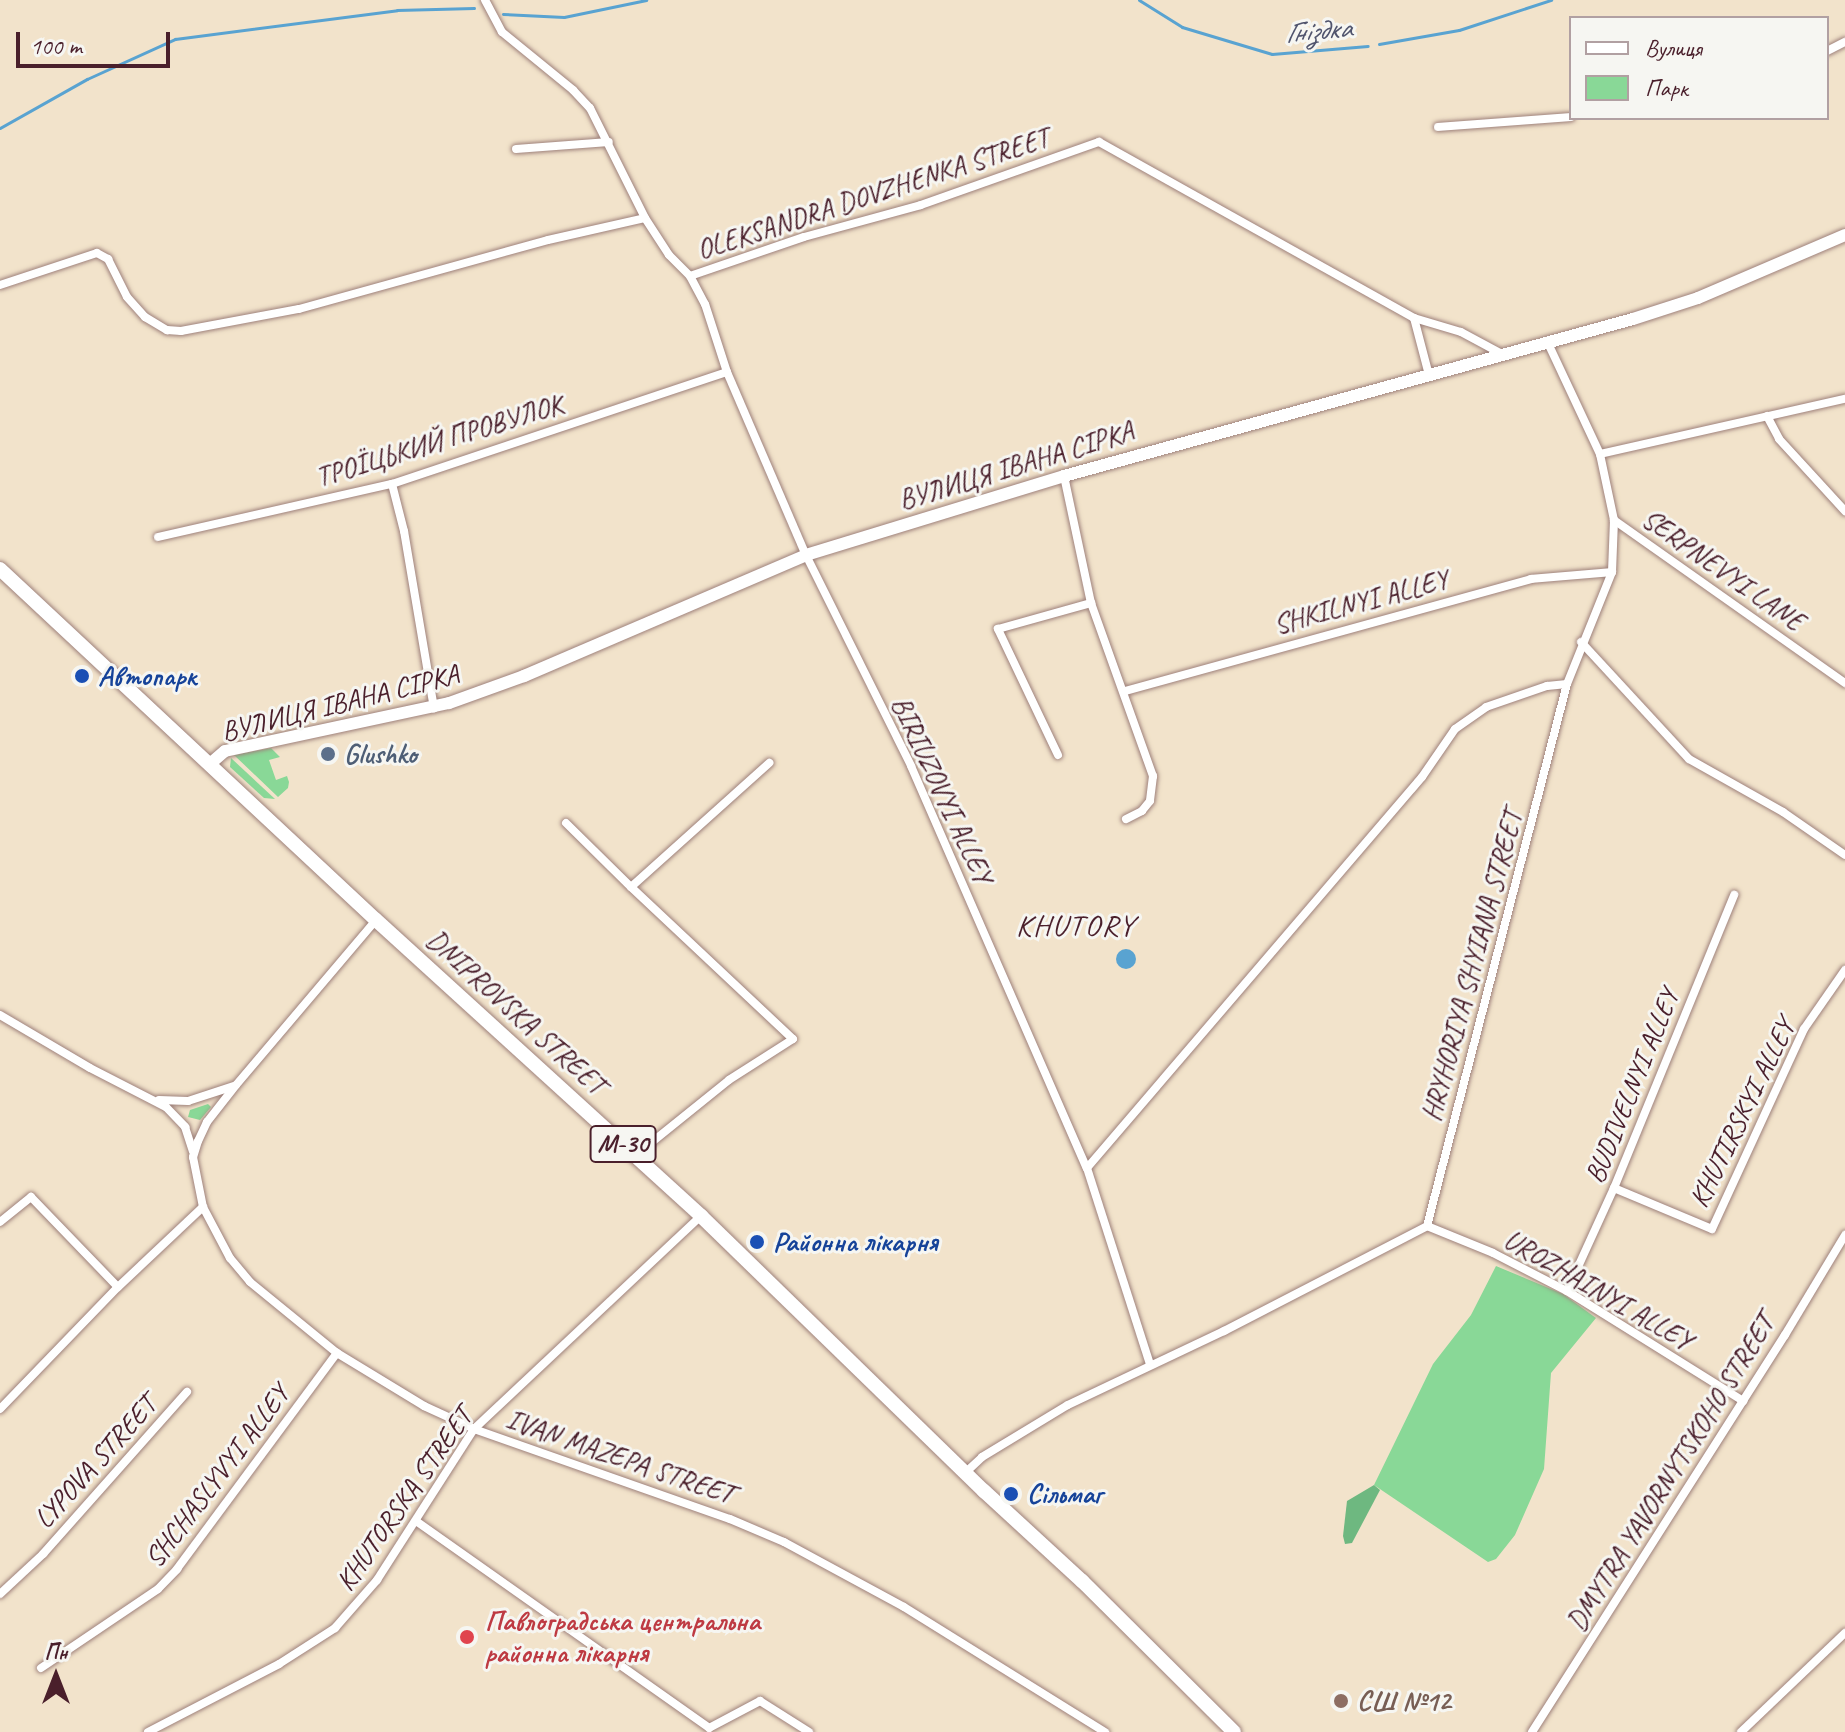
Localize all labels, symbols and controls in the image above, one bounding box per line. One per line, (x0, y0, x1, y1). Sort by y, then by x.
water label: Гніздка (1283, 9, 1353, 51)
scale bar (20, 16, 174, 66)
legend (1569, 16, 1829, 120)
text: 100 m (30, 31, 82, 61)
text: Вулиця (1645, 33, 1702, 63)
text: Парк (1645, 73, 1688, 103)
street label: OLEKSANDRA DOVZHENKA STREET (692, 121, 1054, 267)
street label: ТРОЇЦЬКИЙ ПРОВУЛОК (312, 388, 566, 494)
street label: ВУЛИЦЯ ІВАНА СІРКА (895, 414, 1137, 518)
street label: SERPNEVYI LANE (1636, 502, 1810, 638)
street label: SHKILNYI ALLEY (1270, 563, 1452, 641)
street label: ВУЛИЦЯ ІВАНА СІРКА (218, 657, 462, 749)
place label: Автопарк (98, 659, 196, 693)
marker: Автопарк (73, 667, 91, 685)
street label: BIRIUZOVYI ALLEY (884, 691, 1000, 889)
place label: Glushko (344, 737, 417, 771)
marker: Glushko (319, 745, 337, 763)
street label: HRYHORIYA SHYIANA STREET (1414, 808, 1530, 1124)
district label: KHUTORY (1016, 907, 1136, 943)
street label: DNIPROVSKA STREET (420, 923, 612, 1101)
street label: BUDIVELNYI ALLEY (1578, 984, 1686, 1188)
street label: KHUTIRSKYI ALLEY (1681, 1013, 1803, 1213)
road number: М-30 (589, 1122, 657, 1166)
street label: UROZHAINYI ALLEY (1498, 1223, 1698, 1357)
place label: Районна лікарня (773, 1225, 938, 1259)
marker: Районна лікарня (748, 1233, 766, 1251)
street label: DMYTRA YAVORNYTSKOHO STREET (1559, 1308, 1783, 1638)
street label: SHCHASLYVYI ALLEY (137, 1378, 297, 1574)
street label: LYPOVA STREET (27, 1389, 163, 1535)
street label: KHUTORSKA STREET (328, 1401, 480, 1597)
street label: IVAN MAZEPA STREET (501, 1402, 739, 1512)
place label: Сільмаг (1027, 1477, 1102, 1511)
marker: Сільмаг (1002, 1485, 1020, 1503)
place label: Павлоградська центральна районна лікарня (485, 1604, 756, 1670)
marker: Павлоградська центральна районна лікарня (456, 1626, 478, 1648)
north arrow (16, 1636, 96, 1716)
text: Пн (44, 1638, 68, 1666)
place label: СШ №12 (1357, 1684, 1450, 1718)
marker: СШ №12 (1332, 1692, 1350, 1710)

